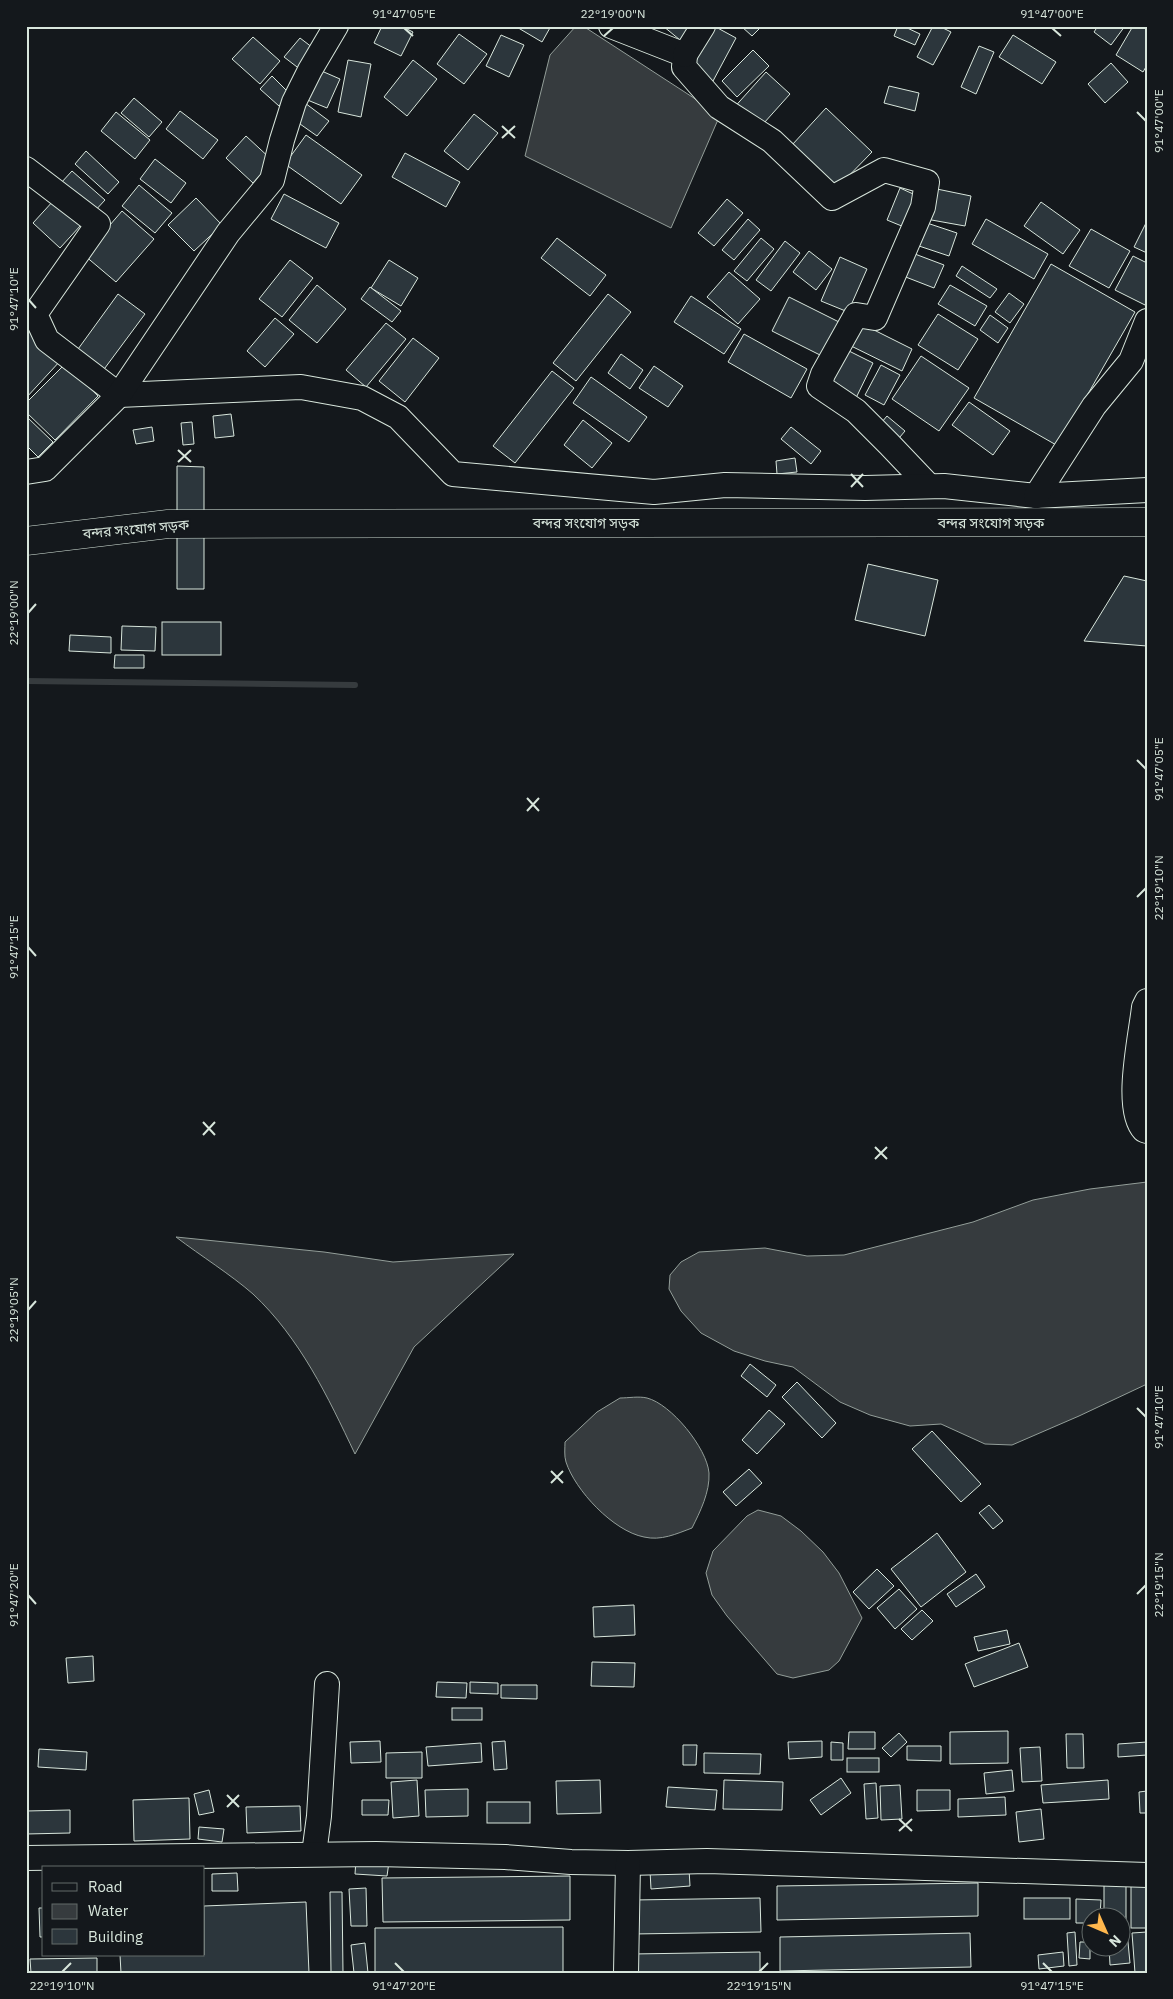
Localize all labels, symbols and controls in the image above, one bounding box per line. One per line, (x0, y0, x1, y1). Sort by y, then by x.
text: 91°47'05"E (372, 6, 436, 21)
text: 22°19'00"N (580, 6, 646, 21)
text: 91°47'00"E (1020, 6, 1084, 21)
text: 91°47'00"E (1151, 89, 1166, 153)
text: 91°47'10"E (6, 267, 21, 331)
street label: বন্দর সংযোগ সড়ক (532, 514, 640, 532)
street label: বন্দর সংযোগ সড়ক (937, 514, 1045, 532)
street label: বন্দর সংযোগ সড়ক (81, 515, 191, 543)
text: 22°19'00"N (6, 580, 21, 646)
text: 91°47'05"E (1151, 737, 1166, 801)
text: 22°19'10"N (1151, 855, 1166, 921)
text: 91°47'15"E (6, 915, 21, 979)
text: 22°19'05"N (6, 1277, 21, 1343)
text: 91°47'10"E (1151, 1385, 1166, 1449)
text: 22°19'15"N (1151, 1552, 1166, 1618)
text: 91°47'20"E (6, 1563, 21, 1627)
legend (42, 1866, 205, 1956)
text: Road (88, 1877, 123, 1896)
text: Water (88, 1901, 129, 1920)
north arrow (1080, 1906, 1130, 1956)
text: Building (88, 1927, 143, 1946)
text: N (1105, 1931, 1125, 1951)
text: 22°19'10"N (29, 1978, 95, 1993)
text: 91°47'20"E (372, 1978, 436, 1993)
text: 22°19'15"N (726, 1978, 792, 1993)
text: 91°47'15"E (1020, 1978, 1084, 1993)

